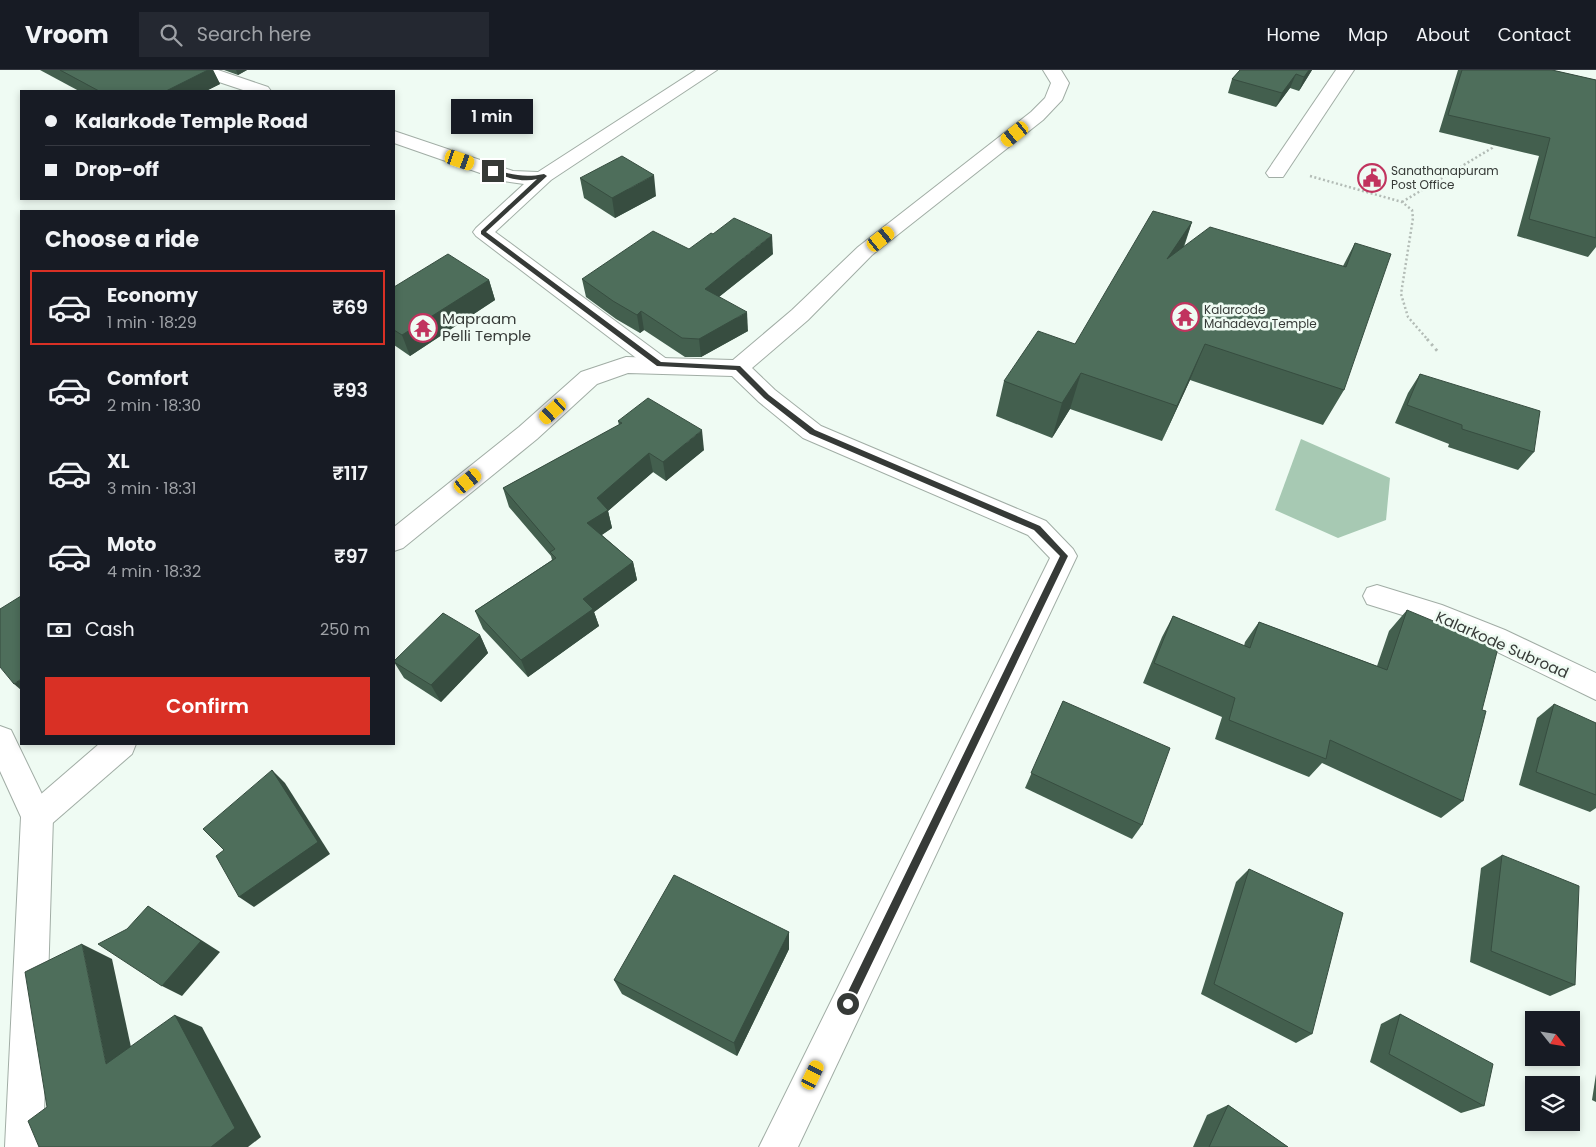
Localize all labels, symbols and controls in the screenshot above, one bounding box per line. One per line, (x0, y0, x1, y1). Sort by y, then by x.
search box (139, 12, 489, 57)
text: Vroom (25, 18, 109, 51)
icon: search (157, 21, 185, 49)
text: Search here (197, 21, 311, 48)
text: Home (1266, 22, 1320, 47)
text: Map (1348, 22, 1388, 47)
text: About (1416, 22, 1470, 47)
text: Contact (1498, 22, 1571, 47)
callout: 1 min (452, 98, 534, 134)
text: 1 min (471, 105, 513, 128)
text: Kalarkode Temple Road (75, 108, 308, 135)
car (998, 119, 1031, 149)
car (443, 148, 476, 172)
text: Drop-off (75, 156, 159, 183)
route end (482, 160, 504, 182)
place label: Sanathanapuram Post Office (1391, 162, 1499, 193)
public building icon: Sanathanapuram Post Office (1357, 163, 1387, 193)
text: Choose a ride (45, 224, 199, 255)
car (864, 224, 897, 254)
text: Economy (107, 282, 198, 309)
icon: car (47, 285, 92, 330)
text: ₹69 (332, 294, 368, 321)
place label: Kalarcode Mahadeva Temple (1204, 301, 1317, 332)
temple icon: Kalarcode Mahadeva Temple (1170, 302, 1200, 332)
place label: Mapraam Pelli Temple (442, 308, 531, 346)
text: 1 min · 18:29 (107, 311, 197, 334)
temple icon: Mapraam Pelli Temple (408, 313, 438, 343)
text: Comfort (107, 365, 189, 392)
icon: car (47, 368, 92, 413)
text: ₹93 (333, 377, 368, 404)
text: 2 min · 18:30 (107, 394, 201, 417)
car (536, 395, 569, 427)
text: XL (107, 448, 130, 475)
icon: car (47, 451, 92, 496)
text: ₹117 (332, 460, 368, 487)
car (451, 466, 484, 496)
text: 3 min · 18:31 (107, 477, 196, 500)
text: Moto (107, 531, 156, 558)
icon: car (47, 534, 92, 579)
text: ₹97 (334, 543, 368, 570)
text: 4 min · 18:32 (107, 560, 201, 583)
street label: Kalarkode Subroad (1432, 606, 1572, 683)
icon: cash (45, 616, 73, 644)
text: Cash (85, 616, 135, 643)
text: 250 m (320, 618, 370, 641)
button: Confirm (45, 677, 370, 735)
route start (837, 993, 859, 1015)
north arrow (1525, 1011, 1580, 1066)
map controls (1525, 1011, 1580, 1131)
car (799, 1058, 826, 1092)
button: layers (1525, 1076, 1580, 1131)

